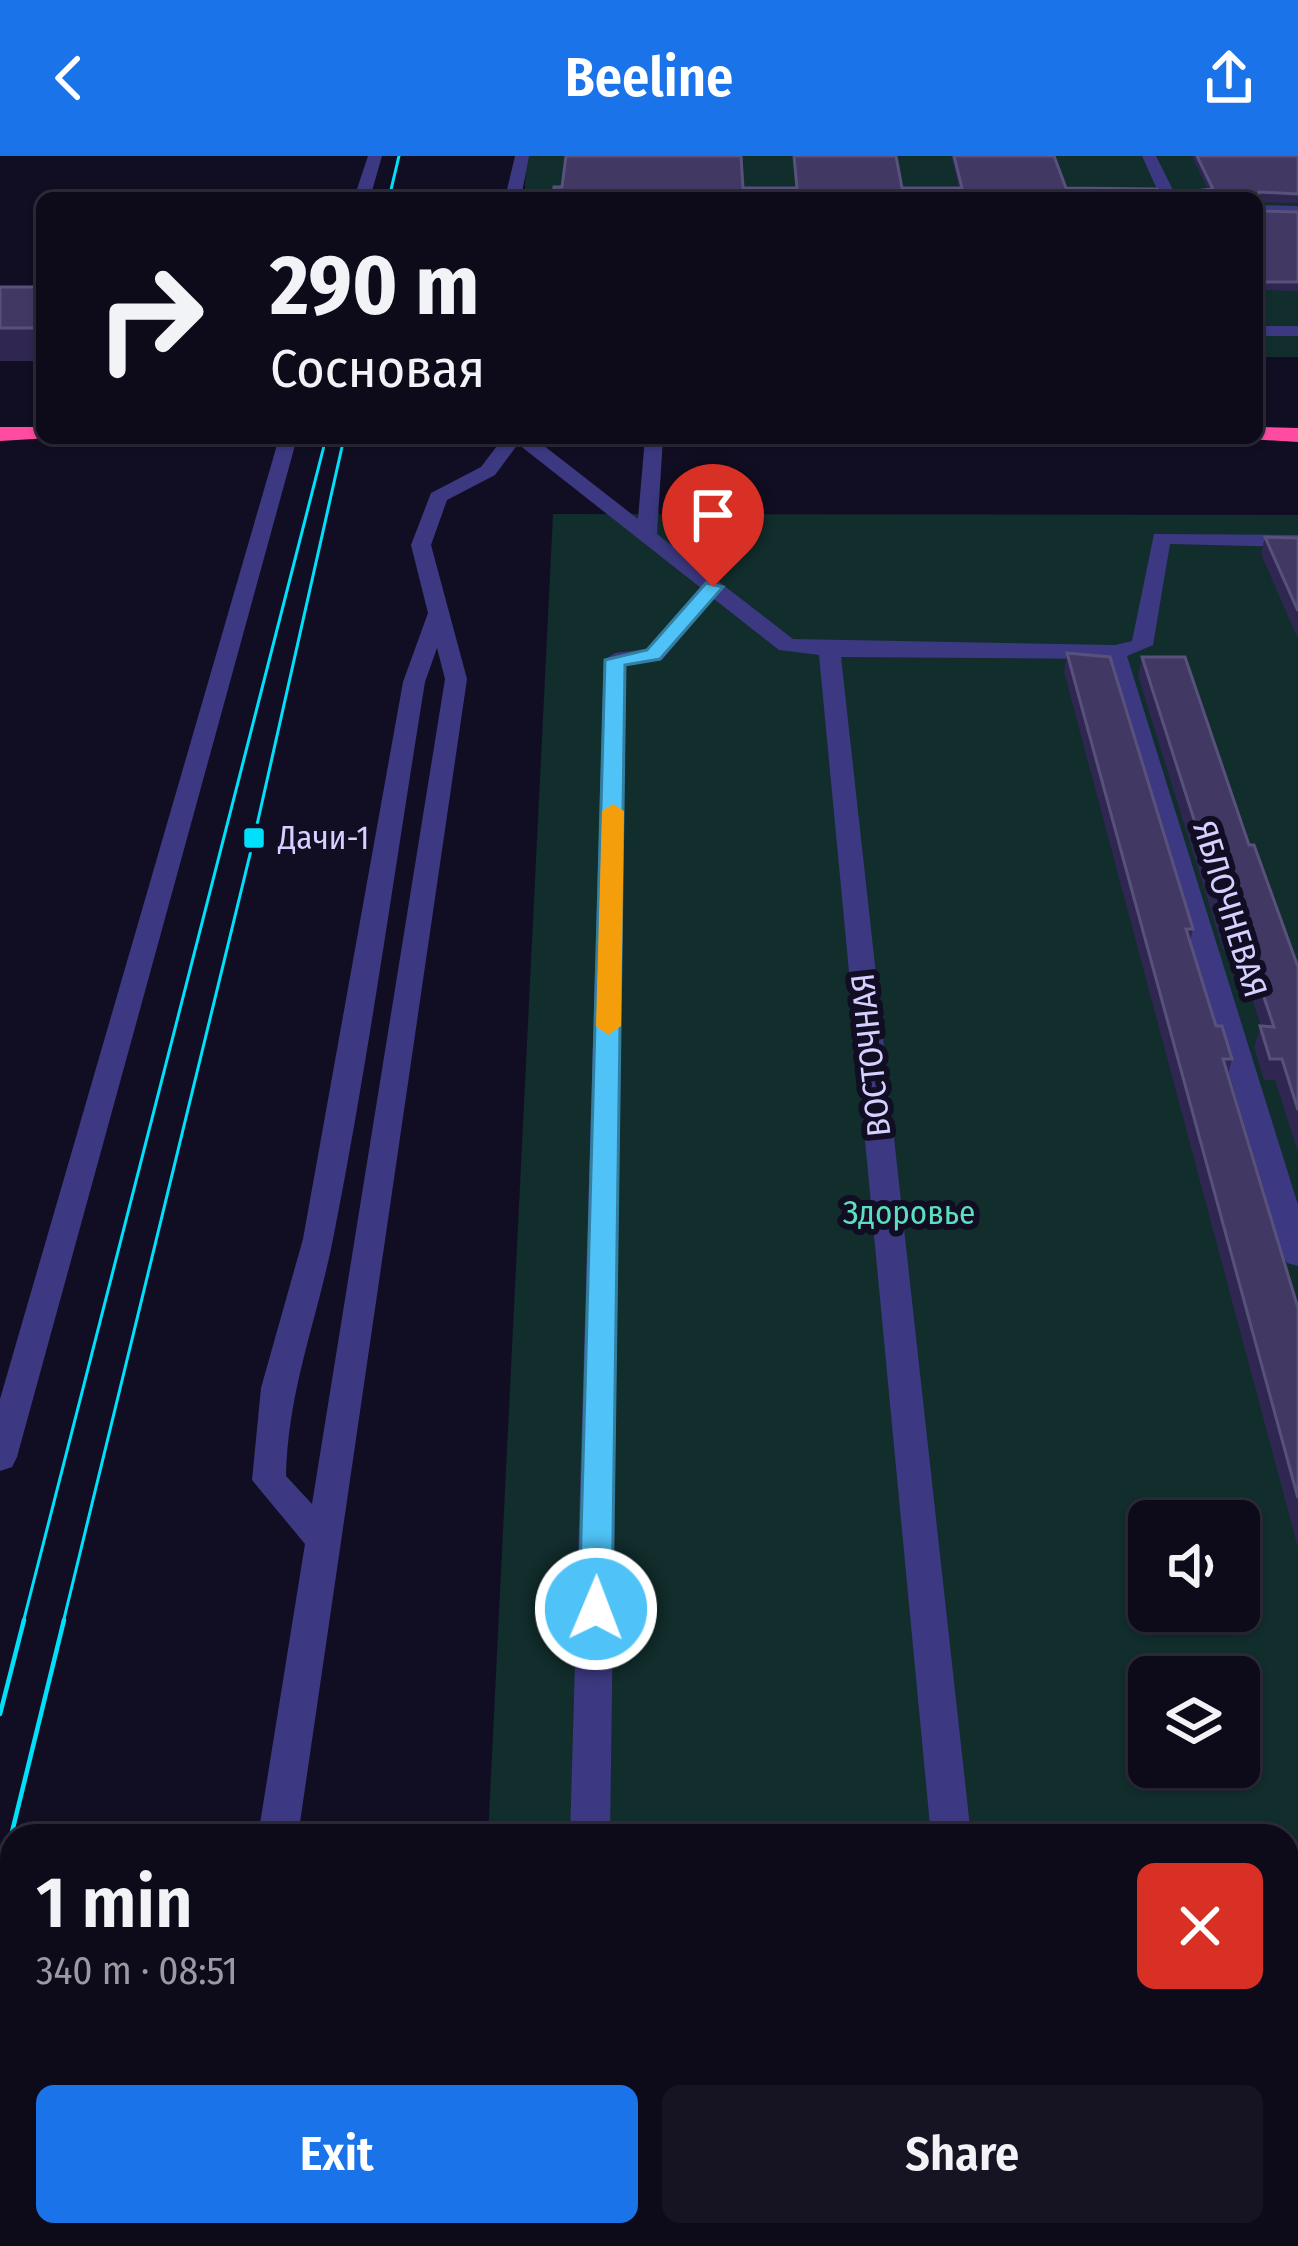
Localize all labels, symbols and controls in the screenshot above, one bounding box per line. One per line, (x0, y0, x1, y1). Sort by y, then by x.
icon: back (36, 45, 102, 111)
icon: share (1196, 45, 1262, 111)
text: Beeline (565, 46, 733, 110)
text: 290 m (270, 235, 479, 336)
icon: right (72, 240, 228, 396)
text: Сосновая (270, 337, 485, 401)
pin (662, 464, 764, 587)
icon: arrive (680, 482, 746, 548)
street label: ЯБЛОЧНЕВАЯ (1184, 816, 1276, 1002)
place label: Дачи-1 (277, 818, 369, 858)
marker: Дачи-1 (241, 825, 267, 851)
street label: ВОСТОЧНАЯ (843, 972, 899, 1138)
park label: Здоровье (843, 1193, 975, 1233)
map controls (1128, 1500, 1260, 1788)
button: sound (1128, 1500, 1260, 1632)
position arrow (533, 1546, 659, 1672)
button: layers (1128, 1656, 1260, 1788)
text: 1 min (36, 1860, 193, 1946)
button: close (1137, 1863, 1263, 1989)
text: 340 m · 08:51 (36, 1948, 238, 1994)
button: Exit (36, 2085, 638, 2223)
button: Share (662, 2085, 1263, 2223)

